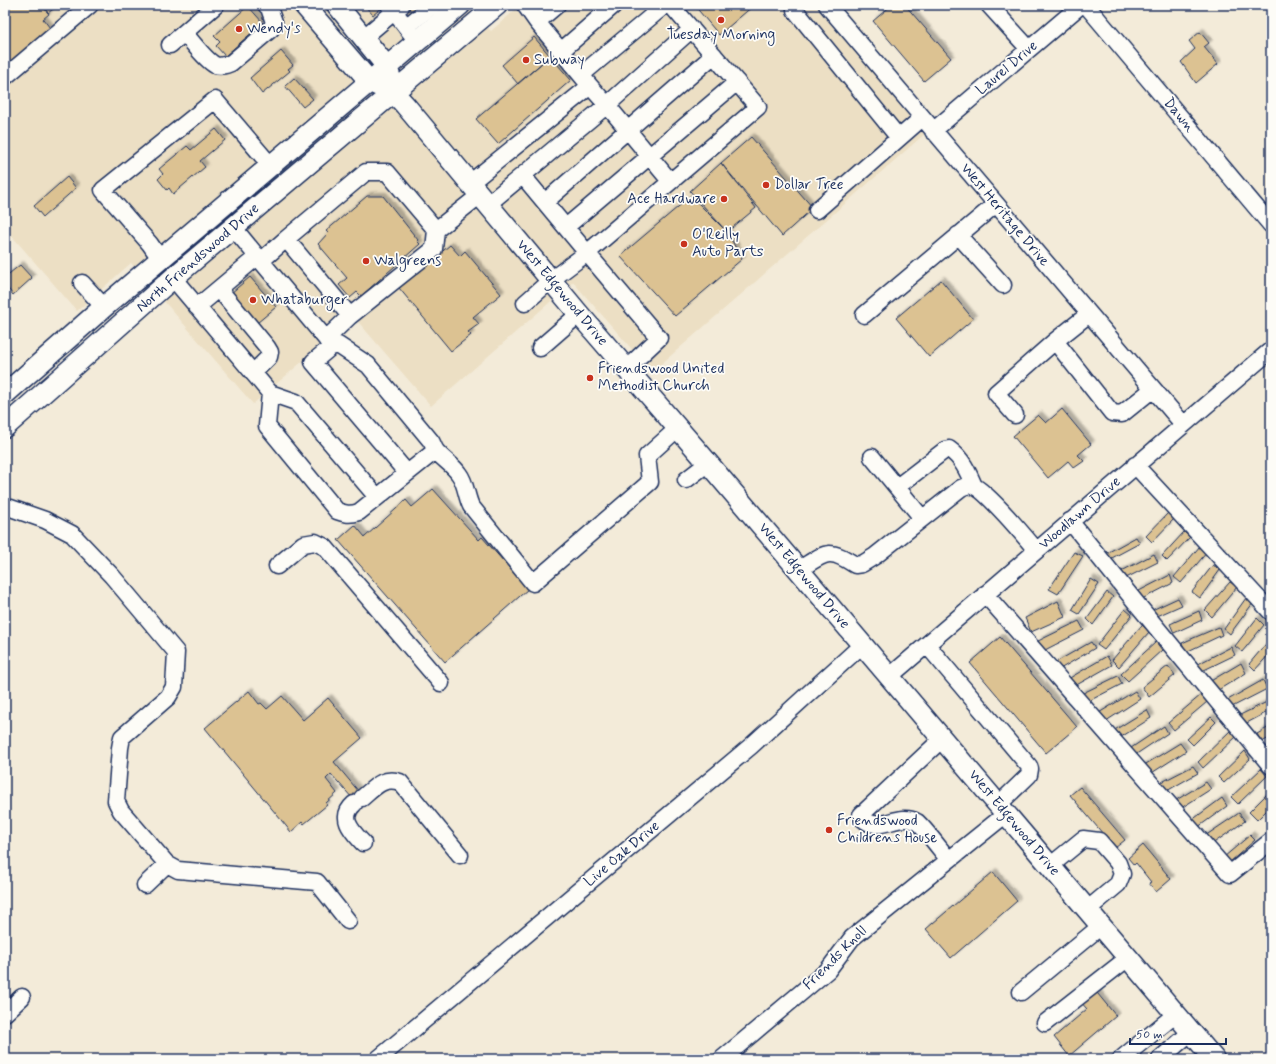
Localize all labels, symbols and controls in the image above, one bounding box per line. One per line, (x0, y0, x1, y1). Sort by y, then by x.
marker: Tuesday Morning (716, 15, 726, 25)
place label: Wendy's (247, 19, 301, 39)
marker: Wendy's (234, 24, 244, 34)
place label: Tuesday Morning (667, 25, 775, 46)
street label: Laurel Drive (972, 36, 1042, 100)
place label: Subway (534, 50, 585, 70)
marker: Subway (521, 55, 531, 65)
street label: Dawn (1159, 93, 1200, 137)
street label: West Heritage Drive (956, 159, 1054, 271)
place label: Dollar Tree (774, 175, 844, 195)
marker: Dollar Tree (761, 180, 771, 190)
place label: Ace Hardware (627, 189, 716, 209)
marker: Ace Hardware (719, 194, 729, 204)
street label: North Friendswood Drive (132, 199, 264, 317)
place label: O'Reilly Auto Parts (692, 225, 764, 262)
street label: West Edgewood Drive (511, 236, 612, 351)
marker: O'Reilly Auto Parts (679, 239, 689, 249)
place label: Walgreens (374, 251, 441, 272)
marker: Walgreens (361, 256, 371, 266)
place label: Whataburger (261, 290, 348, 311)
marker: Whataburger (248, 295, 258, 305)
place label: Friendswood United Methodist Church (598, 359, 724, 396)
marker: Friendswood United Methodist Church (585, 373, 595, 383)
street label: Woodlawn Drive (1035, 472, 1125, 554)
street label: West Edgewood Drive (753, 519, 854, 634)
street label: West Edgewood Drive (963, 766, 1064, 881)
place label: Friendswood Childrens House (837, 811, 937, 848)
street label: Live Oak Drive (580, 816, 664, 892)
marker: Friendswood Childrens House (824, 825, 834, 835)
street label: Friends Knoll (799, 922, 871, 994)
scale bar (1130, 1020, 1226, 1046)
text: 50 m (1136, 1027, 1163, 1043)

